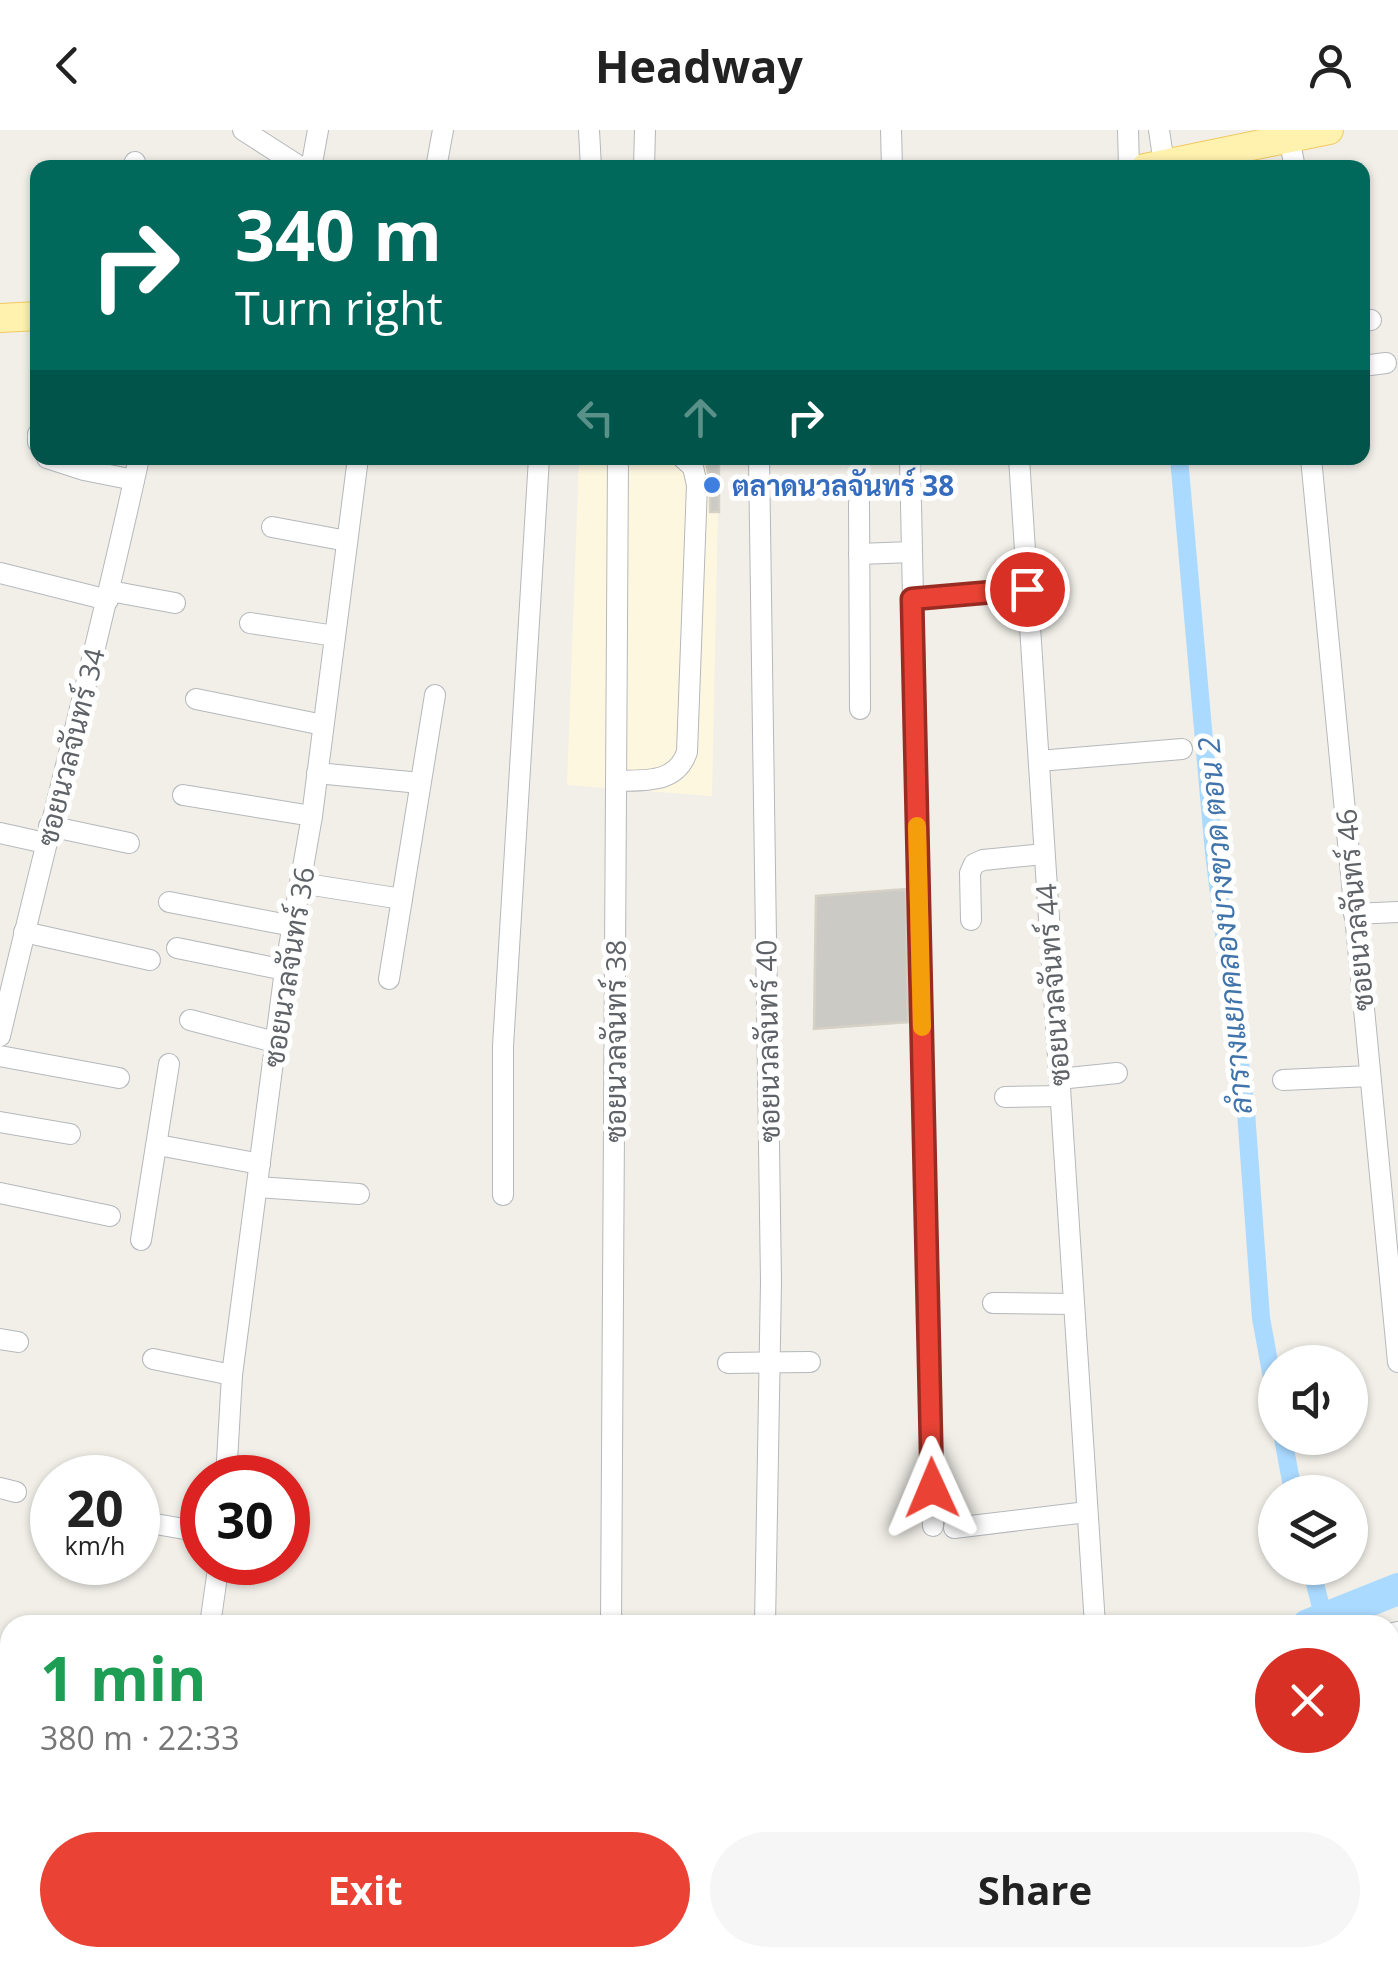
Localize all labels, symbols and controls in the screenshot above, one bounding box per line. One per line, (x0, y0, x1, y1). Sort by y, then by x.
text: Headway (595, 35, 803, 96)
icon: back (40, 38, 95, 93)
icon: person (1303, 38, 1358, 93)
text: 340 m (235, 186, 442, 282)
icon: right (70, 200, 200, 330)
text: Turn right (235, 277, 443, 338)
icon: left (568, 390, 623, 445)
icon: ahead (673, 390, 728, 445)
icon: right (778, 390, 833, 445)
place label: ตลาดนวลจันทร์ 38 (732, 466, 954, 504)
marker: ตลาดนวลจันทร์ 38 (701, 474, 723, 496)
pin (985, 547, 1070, 632)
icon: arrive (1000, 562, 1055, 617)
street label: ซอยนวลจันทร์ 34 (27, 644, 113, 850)
water label: ลำรางแยกคลองบางขวด ตอน 2 (1187, 736, 1261, 1116)
street label: ซอยนวลจันทร์ 46 (1326, 807, 1382, 1013)
street label: ซอยนวลจันทร์ 36 (253, 864, 323, 1070)
street label: ซอยนวลจันทร์ 44 (1026, 883, 1078, 1087)
street label: ซอยนวลจันทร์ 40 (746, 939, 788, 1143)
street label: ซอยนวลจันทร์ 38 (596, 940, 634, 1142)
map controls (1258, 1345, 1368, 1585)
button: sound (1258, 1345, 1368, 1455)
position arrow (880, 1436, 984, 1540)
speed limit sign: 30 (180, 1455, 310, 1585)
text: 20 (66, 1474, 124, 1542)
button: layers (1258, 1475, 1368, 1585)
text: km/h (65, 1528, 125, 1562)
text: 1 min (40, 1637, 207, 1719)
button: close (1255, 1648, 1360, 1753)
text: 380 m · 22:33 (40, 1716, 239, 1759)
button: Exit (40, 1832, 690, 1947)
button: Share (710, 1832, 1360, 1947)

